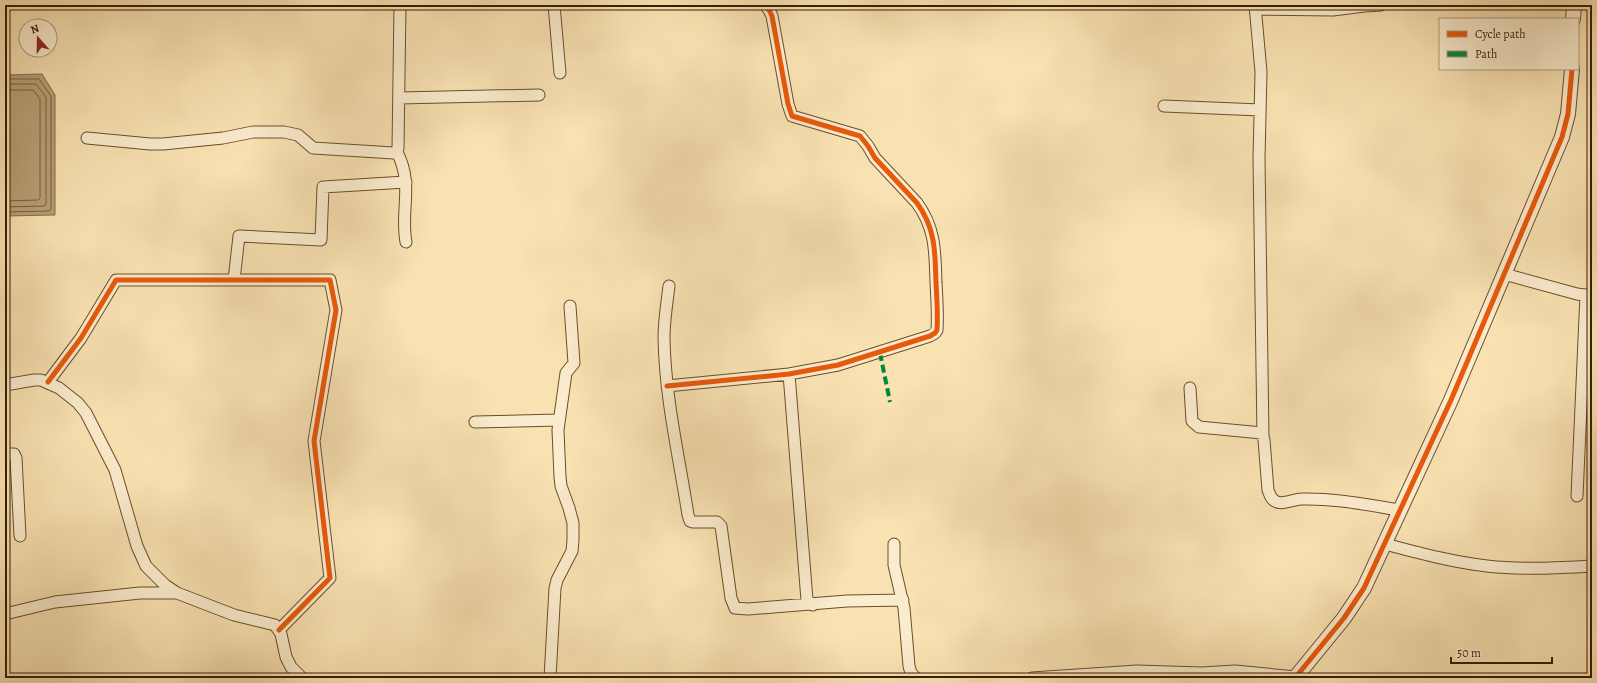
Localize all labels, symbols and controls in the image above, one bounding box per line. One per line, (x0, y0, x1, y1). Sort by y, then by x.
north arrow (18, 18, 58, 58)
legend (1439, 18, 1579, 70)
text: N (28, 21, 41, 37)
text: Cycle path (1475, 26, 1526, 42)
text: Path (1475, 46, 1498, 62)
scale bar (1451, 639, 1552, 665)
text: 50 m (1457, 645, 1481, 661)

